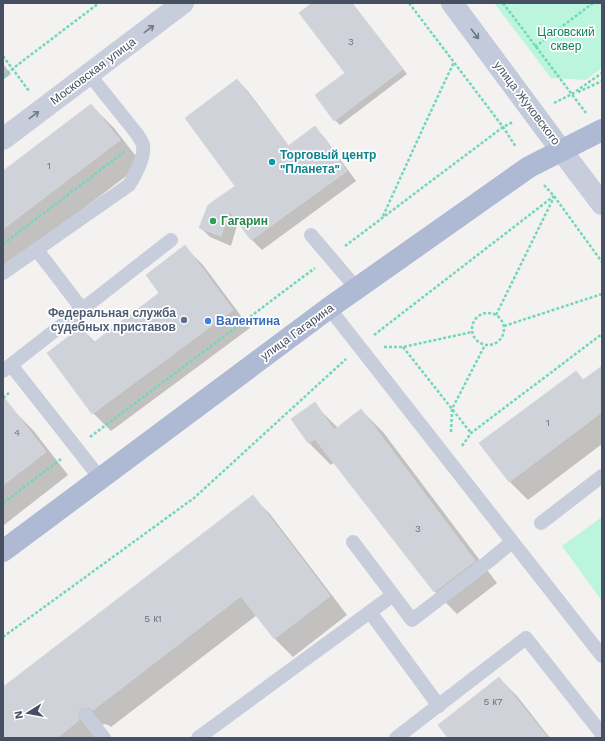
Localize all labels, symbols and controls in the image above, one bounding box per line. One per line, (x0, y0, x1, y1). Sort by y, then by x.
one-way arrow (144, 24, 155, 33)
park label: Цаговский сквер (537, 25, 595, 53)
one-way arrow (471, 29, 479, 40)
street label: Московская улица (48, 34, 139, 108)
house number: 3 (348, 36, 354, 47)
street label: улица Жуковского (491, 58, 563, 148)
one-way arrow (29, 111, 40, 119)
place label: Торговый центр "Планета" (280, 148, 376, 176)
marker: Торговый центр "Планета" (267, 157, 277, 167)
house number: 1 (47, 160, 51, 171)
place label: Гагарин (221, 214, 268, 228)
marker: Гагарин (208, 216, 218, 226)
street label: улица Гагарина (258, 301, 337, 363)
place label: Федеральная служба судебных приставов (48, 306, 176, 334)
place label: Валентина (216, 314, 280, 328)
marker: Федеральная служба судебных приставов (179, 315, 189, 325)
marker: Валентина (203, 316, 213, 326)
house number: 1 (546, 417, 550, 428)
house number: 4 (14, 427, 20, 438)
house number: 3 (415, 523, 421, 534)
house number: 5 к1 (144, 613, 162, 624)
north arrow (8, 693, 48, 733)
house number: 5 к7 (483, 696, 503, 707)
text: N (12, 710, 26, 720)

